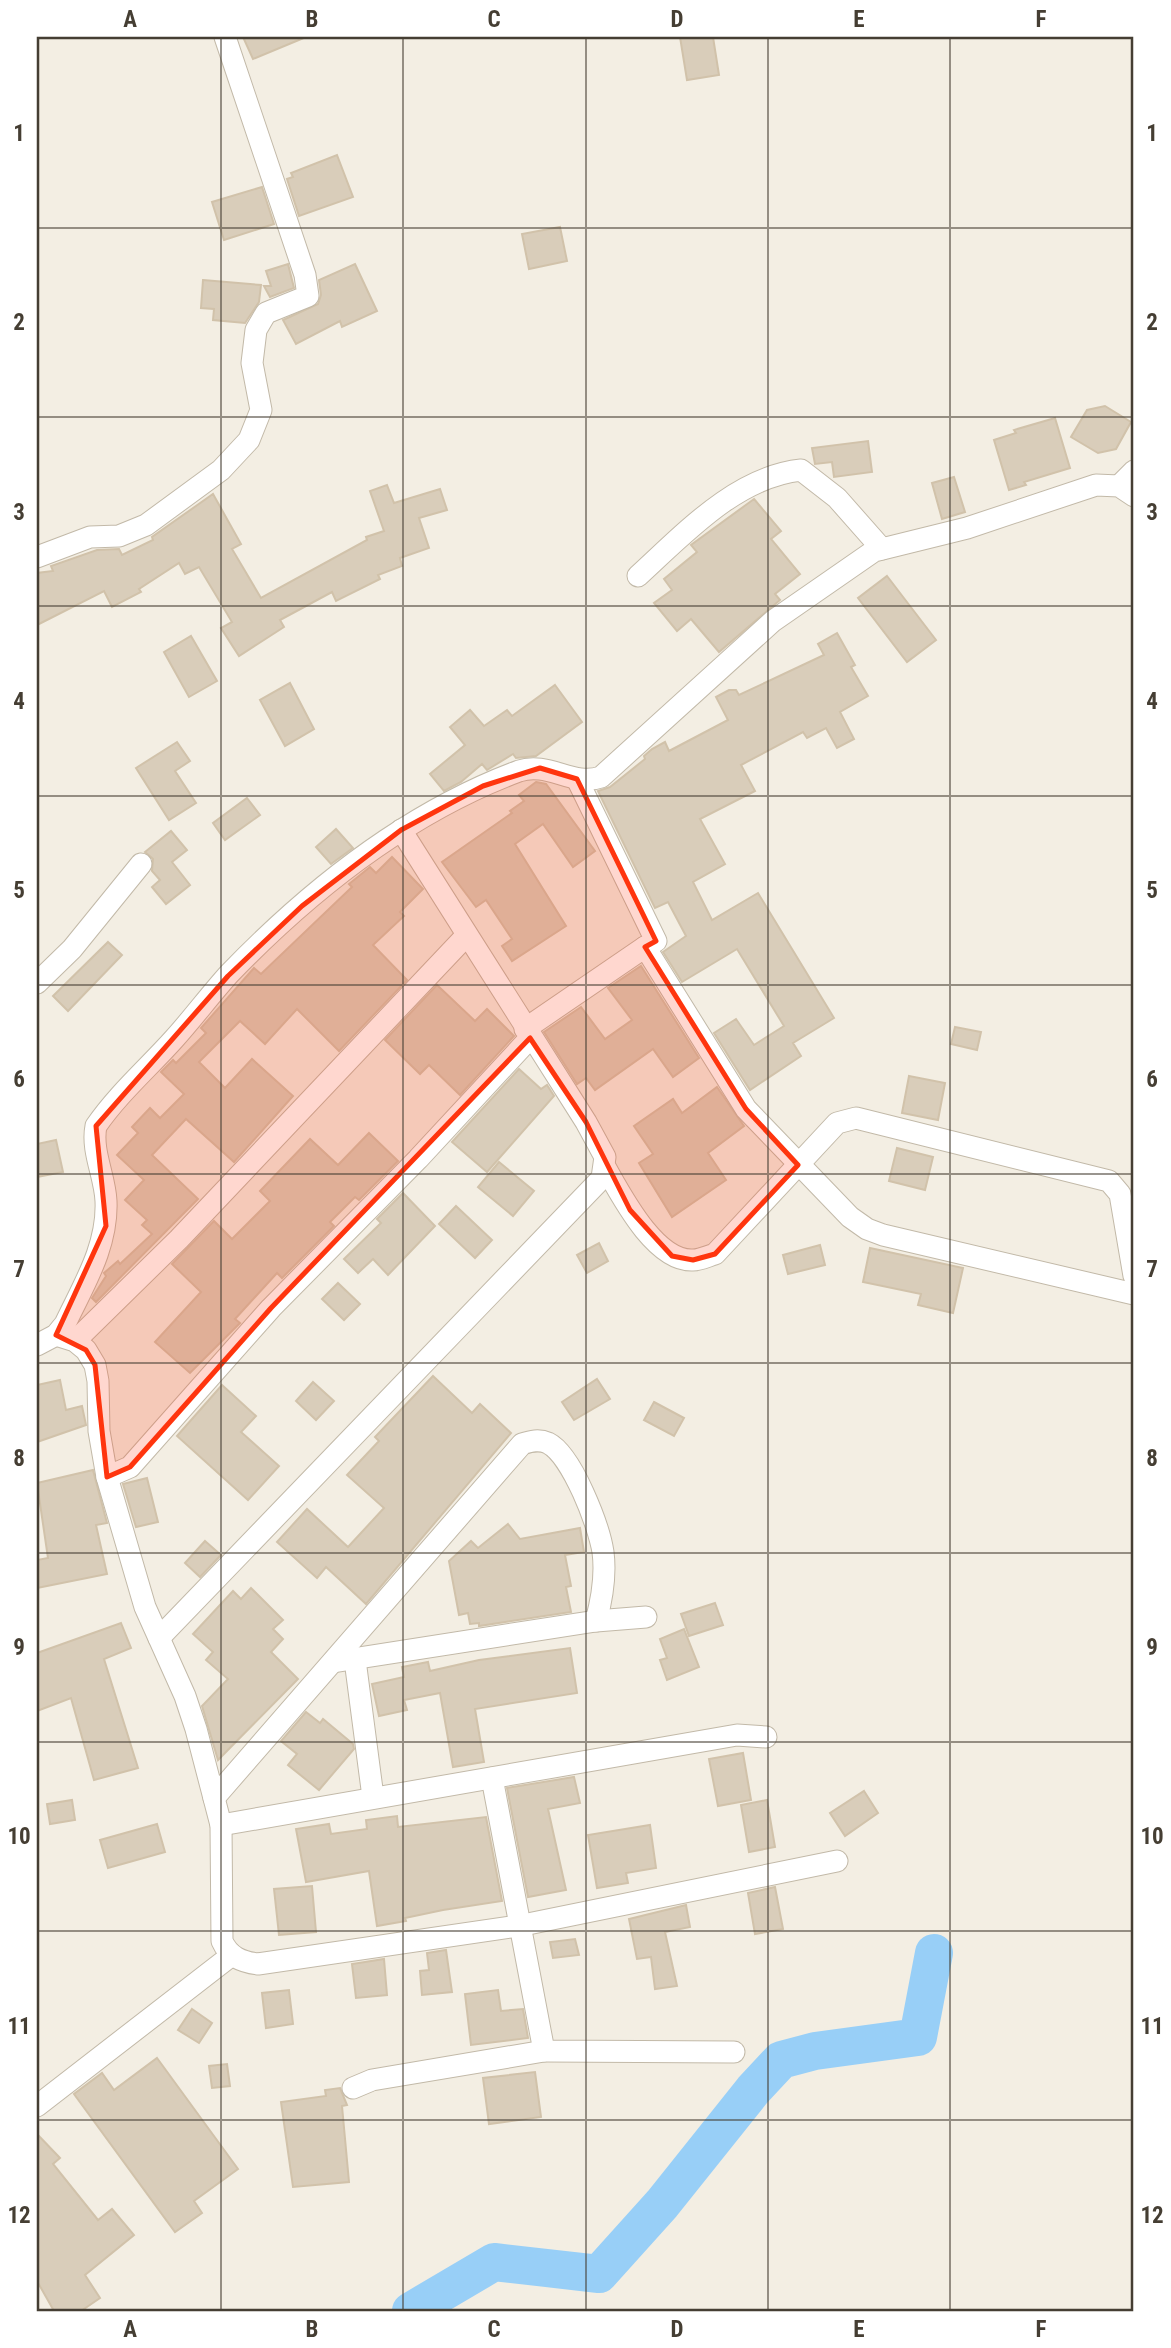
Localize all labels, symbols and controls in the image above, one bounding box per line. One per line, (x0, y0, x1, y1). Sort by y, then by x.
text: A (123, 6, 137, 33)
text: B (306, 6, 318, 33)
text: C (487, 6, 501, 33)
text: D (671, 6, 684, 33)
text: E (853, 6, 865, 33)
text: F (1036, 6, 1047, 33)
text: 1 (13, 120, 25, 147)
text: 1 (1146, 120, 1158, 147)
text: 2 (13, 309, 25, 336)
text: 2 (1146, 309, 1158, 336)
text: 3 (13, 499, 25, 526)
text: 3 (1146, 499, 1158, 526)
text: 4 (13, 688, 25, 715)
text: 4 (1146, 688, 1158, 715)
text: 5 (13, 877, 25, 904)
text: 5 (1146, 877, 1158, 904)
text: 6 (13, 1066, 25, 1093)
text: 6 (1146, 1066, 1158, 1093)
text: 7 (13, 1256, 25, 1283)
text: 7 (1146, 1256, 1158, 1283)
text: 8 (13, 1445, 25, 1472)
text: 8 (1146, 1445, 1158, 1472)
text: 9 (13, 1634, 25, 1661)
text: 9 (1146, 1634, 1158, 1661)
text: 10 (7, 1823, 31, 1850)
text: 10 (1140, 1823, 1164, 1850)
text: 11 (7, 2013, 31, 2040)
text: 11 (1140, 2013, 1164, 2040)
text: 12 (7, 2202, 31, 2229)
text: 12 (1140, 2202, 1164, 2229)
text: A (123, 2316, 137, 2343)
text: B (306, 2316, 318, 2343)
text: C (487, 2316, 501, 2343)
text: D (671, 2316, 684, 2343)
text: E (853, 2316, 865, 2343)
text: F (1036, 2316, 1047, 2343)

